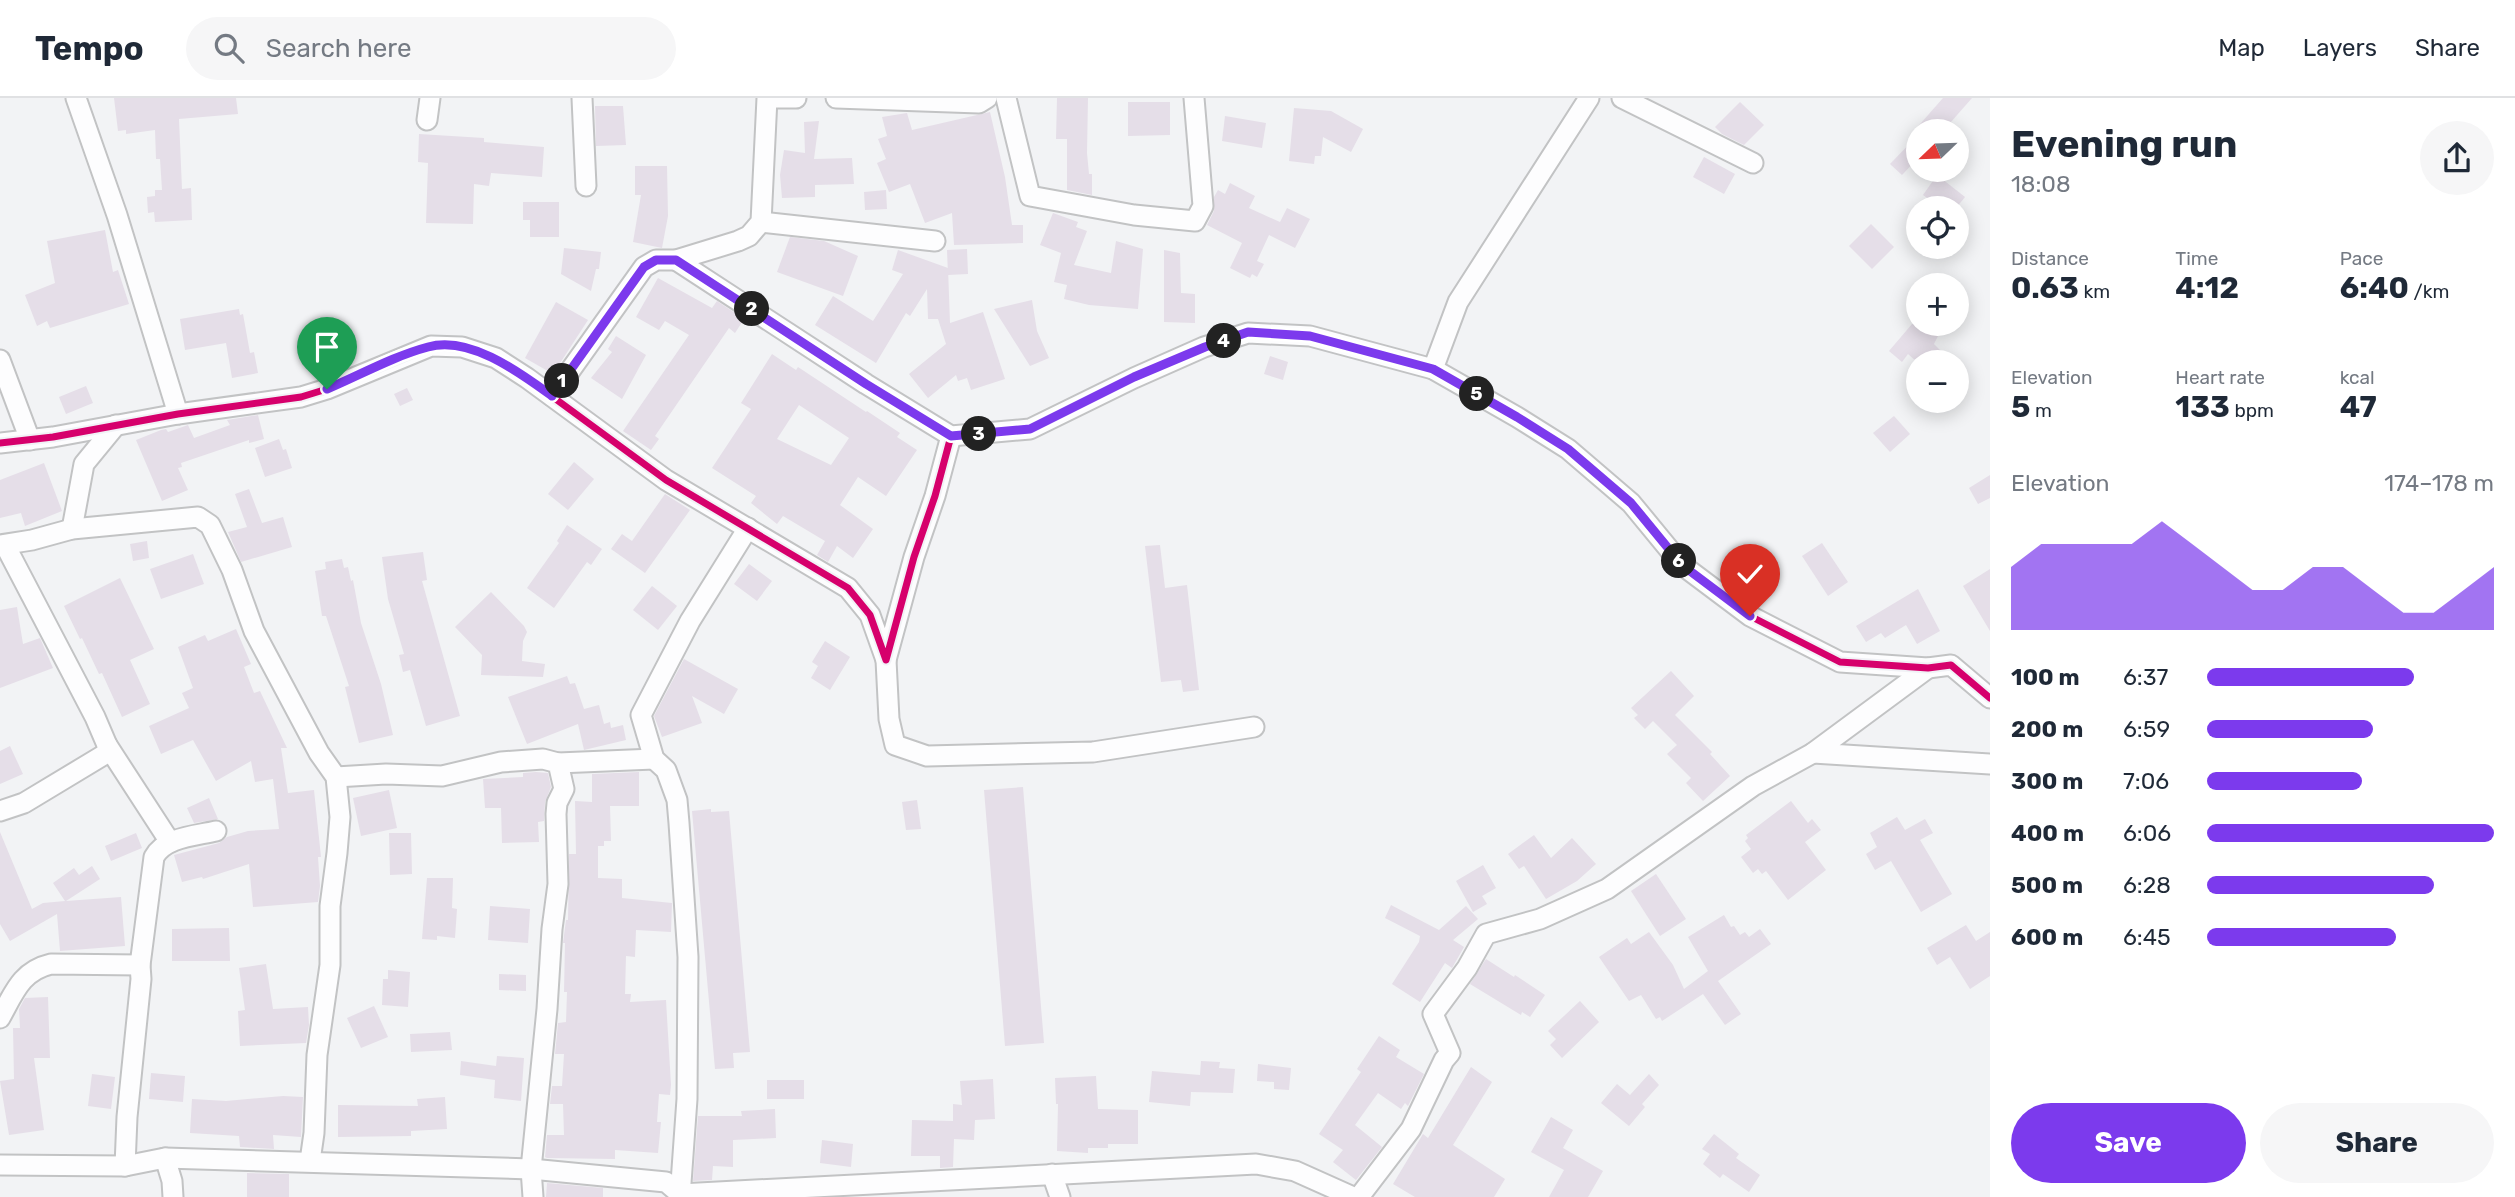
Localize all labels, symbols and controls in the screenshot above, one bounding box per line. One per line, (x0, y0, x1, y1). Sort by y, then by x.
search box (186, 17, 676, 80)
text: Tempo (35, 29, 144, 68)
icon: search (210, 29, 248, 67)
text: Search here (266, 33, 412, 64)
text: Map (2218, 34, 2265, 62)
text: Layers (2303, 34, 2377, 62)
text: Share (2415, 34, 2480, 62)
north arrow (1906, 119, 1969, 182)
map controls (1906, 119, 1969, 413)
text: Evening run (2011, 121, 2237, 167)
button: share (2420, 121, 2494, 195)
text: 18:08 (2011, 170, 2071, 198)
button: locate (1906, 196, 1969, 259)
text: Distance (2011, 247, 2089, 270)
text: Time (2175, 247, 2218, 270)
text: Pace (2340, 247, 2383, 270)
text: 0.63 (2011, 270, 2079, 306)
text: 4:12 (2175, 270, 2239, 306)
text: 6:40 (2340, 270, 2409, 306)
button: + (1906, 273, 1969, 336)
text: km (2079, 280, 2110, 303)
text: /km (2409, 280, 2449, 303)
pin: 2 (734, 292, 770, 326)
text: 2 (745, 297, 758, 320)
pin (297, 317, 357, 389)
pin: 4 (1206, 324, 1242, 358)
icon: arrive (308, 328, 346, 366)
text: 4 (1217, 329, 1230, 352)
button: − (1906, 350, 1969, 413)
pin: 1 (544, 364, 580, 398)
text: Elevation (2011, 366, 2092, 389)
text: Heart rate (2175, 366, 2265, 389)
text: kcal (2340, 366, 2375, 389)
text: 1 (557, 369, 566, 392)
pin: 5 (1460, 376, 1494, 412)
text: 5 (1470, 382, 1483, 405)
text: 5 (2011, 389, 2030, 425)
text: 133 (2175, 389, 2230, 425)
text: 47 (2340, 389, 2377, 425)
text: m (2030, 399, 2052, 422)
text: bpm (2230, 399, 2274, 422)
pin: 3 (962, 416, 996, 452)
text: 3 (972, 422, 985, 445)
text: Elevation (2011, 469, 2110, 497)
text: 174–178 m (2384, 469, 2494, 497)
pin: 6 (1662, 544, 1696, 578)
pin (1720, 544, 1780, 616)
text: 6 (1672, 549, 1685, 572)
icon: check (1731, 555, 1769, 593)
text: 100 m (2011, 663, 2080, 691)
text: 6:37 (2123, 663, 2168, 691)
text: 200 m (2011, 715, 2083, 743)
text: 6:59 (2123, 715, 2170, 743)
text: 300 m (2011, 767, 2083, 795)
text: 7:06 (2123, 767, 2169, 795)
text: 400 m (2011, 819, 2084, 847)
text: 6:06 (2123, 819, 2171, 847)
text: 500 m (2011, 871, 2083, 899)
text: 6:28 (2123, 871, 2171, 899)
text: 600 m (2011, 923, 2083, 951)
text: 6:45 (2123, 923, 2171, 951)
button: Save (2011, 1103, 2246, 1183)
button: Share (2260, 1103, 2494, 1183)

